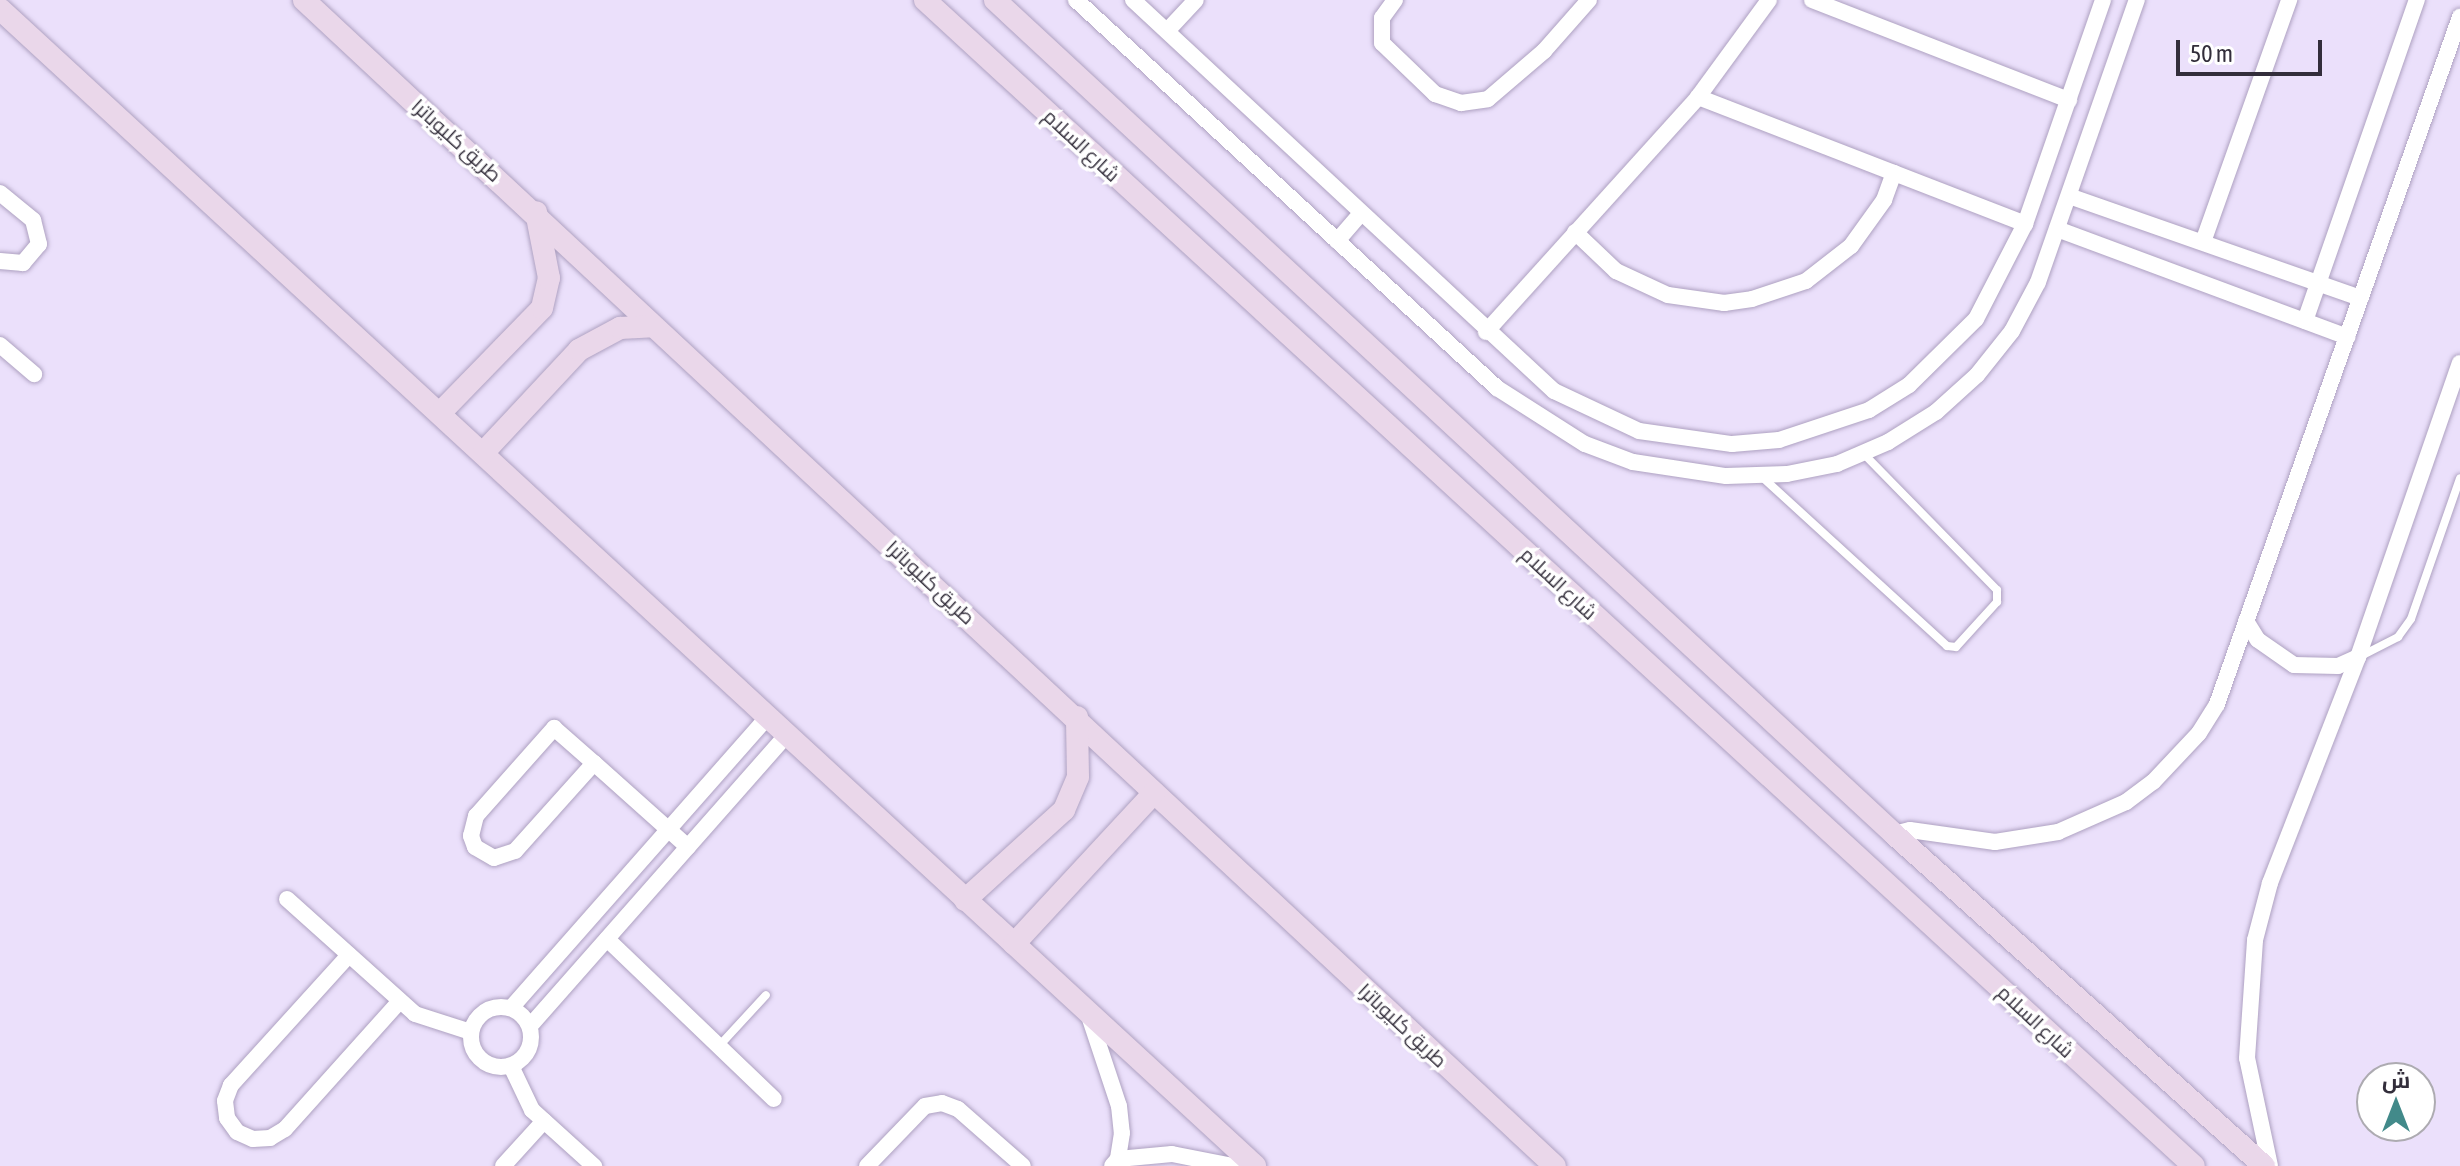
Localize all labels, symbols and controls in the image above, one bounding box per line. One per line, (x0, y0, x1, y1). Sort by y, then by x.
scale bar (2180, 24, 2326, 74)
text: 50 m (2190, 40, 2233, 67)
street label: طريق كليوباترا (407, 93, 507, 187)
street label: شارع السلام (1039, 104, 1125, 186)
street label: طريق كليوباترا (882, 535, 980, 629)
street label: شارع السلام (1516, 542, 1602, 624)
street label: طريق كليوباترا (1354, 978, 1452, 1072)
street label: شارع السلام (1993, 980, 2079, 1062)
north arrow (2356, 1062, 2436, 1142)
text: ش (2382, 1067, 2410, 1093)

